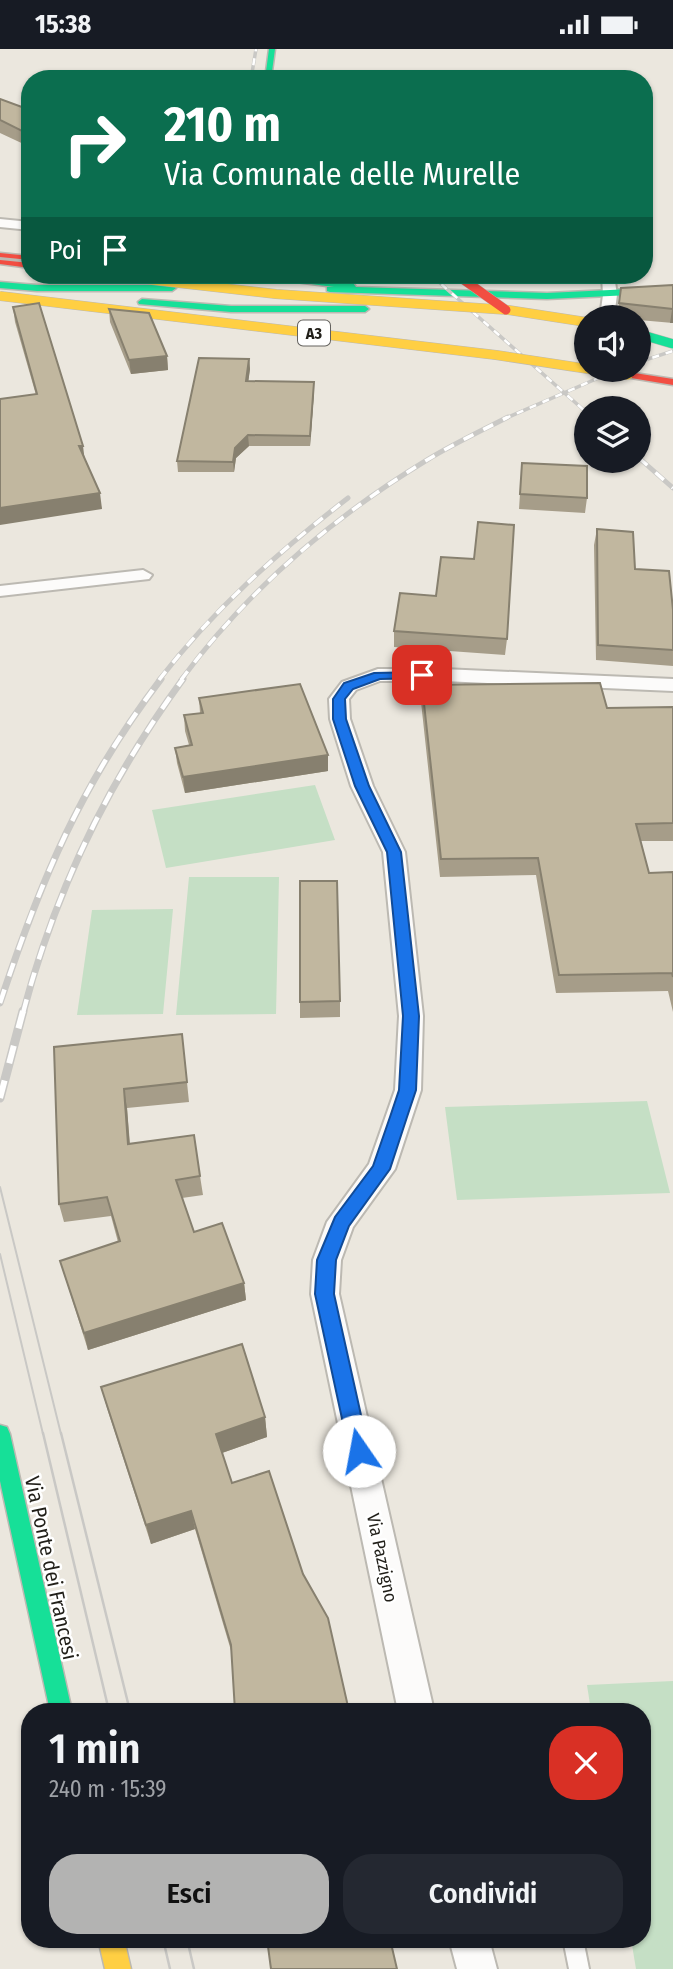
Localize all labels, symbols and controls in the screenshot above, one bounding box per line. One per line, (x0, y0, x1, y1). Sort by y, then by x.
text: 15:38 (35, 9, 91, 40)
text: 210 m (164, 95, 281, 154)
icon: right (49, 98, 140, 189)
text: Via Comunale delle Murelle (164, 155, 520, 193)
icon: arrive (96, 231, 134, 269)
text: Poi (49, 235, 82, 266)
map controls (574, 305, 651, 473)
button: sound (574, 305, 651, 382)
road number: A3 (298, 321, 330, 345)
button: layers (574, 396, 651, 473)
pin (392, 645, 452, 705)
icon: arrive (403, 656, 441, 694)
position arrow (322, 1414, 396, 1488)
street label: Via Ponte dei Francesi (19, 1474, 83, 1662)
street label: Via Pazzigno (362, 1512, 402, 1604)
text: 1 min (49, 1724, 140, 1774)
button: close (549, 1726, 623, 1800)
text: 240 m · 15:39 (49, 1775, 166, 1803)
button: Esci (49, 1854, 329, 1934)
button: Condividi (343, 1854, 623, 1934)

